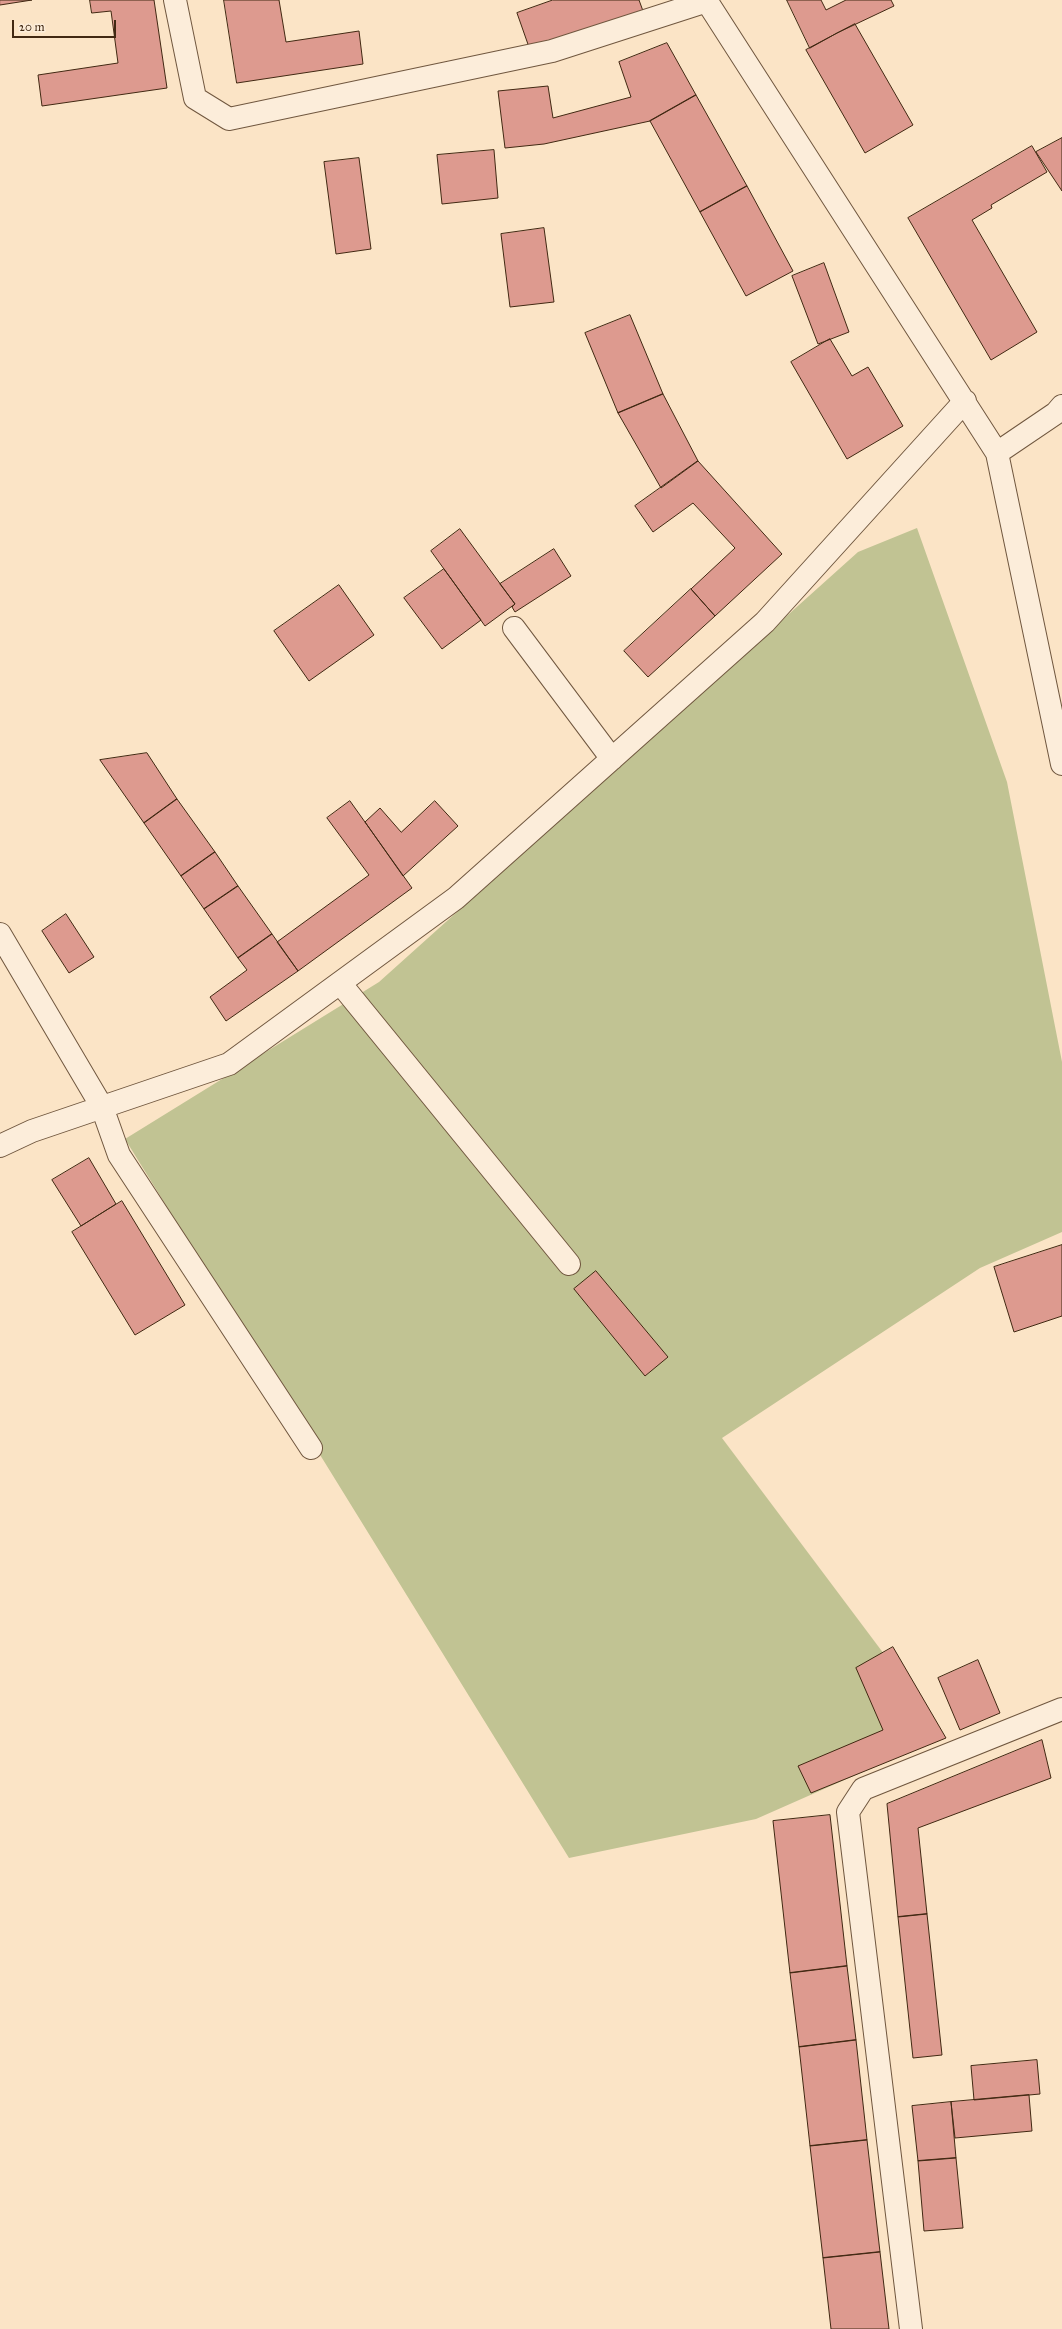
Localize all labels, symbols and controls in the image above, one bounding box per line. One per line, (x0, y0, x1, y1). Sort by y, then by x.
scale bar (14, 12, 118, 38)
text: 20 m (19, 20, 45, 34)

